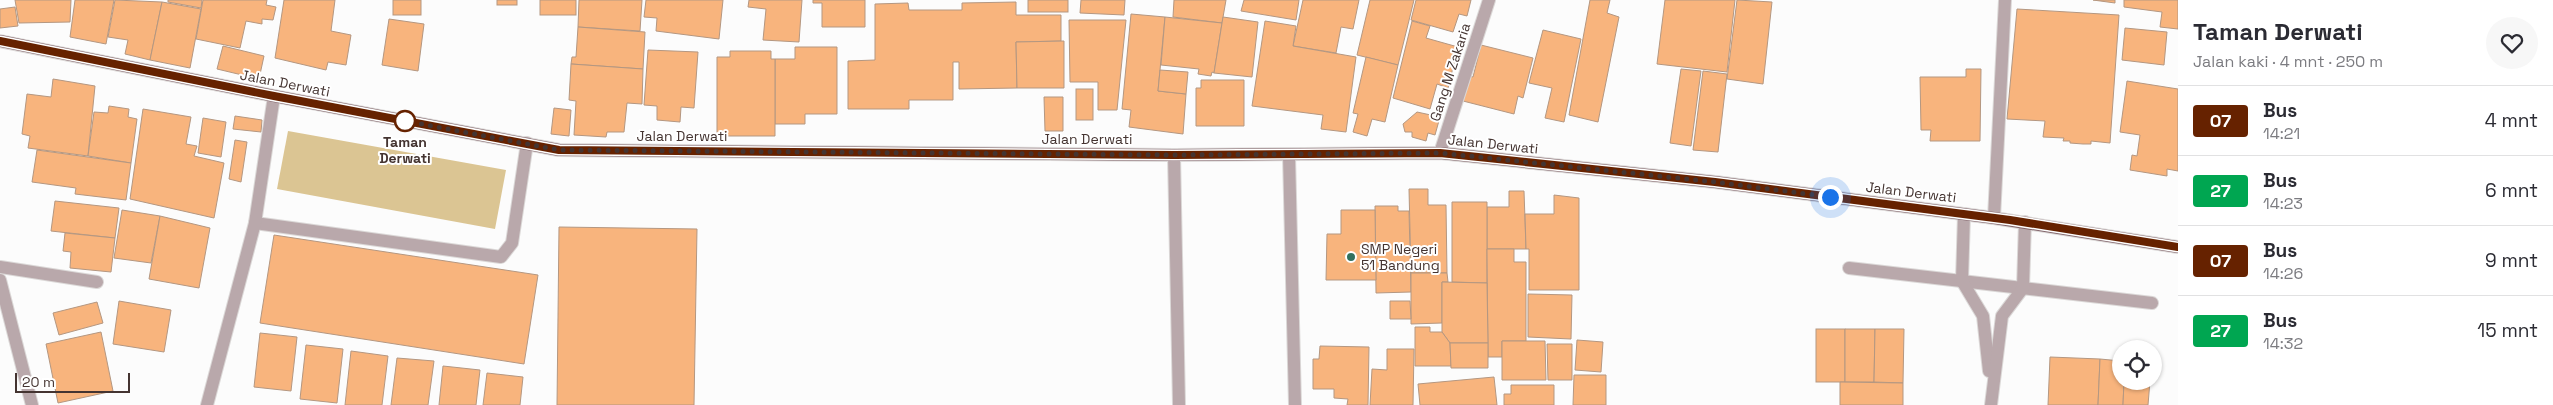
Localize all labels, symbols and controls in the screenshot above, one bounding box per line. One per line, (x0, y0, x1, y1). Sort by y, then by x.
text: Taman Derwati (2193, 16, 2363, 47)
button: heart (2486, 17, 2538, 69)
street label: Gang M Zakaria (1426, 20, 1474, 124)
text: Jalan kaki · 4 mnt · 250 m (2193, 51, 2383, 72)
street label: Jalan Derwati (239, 65, 331, 101)
text: Bus (2263, 98, 2297, 123)
text: 4 mnt (2485, 108, 2538, 133)
text: 07 (2210, 109, 2231, 132)
marker: Taman Derwati (394, 110, 416, 132)
text: 14:21 (2263, 123, 2300, 144)
street label: Jalan Derwati (636, 127, 728, 145)
street label: Jalan Derwati (1041, 130, 1133, 148)
street label: Jalan Derwati (1447, 130, 1539, 158)
place label: Taman Derwati (379, 133, 431, 167)
text: Bus (2263, 168, 2297, 193)
street label: Jalan Derwati (1865, 178, 1957, 206)
text: 6 mnt (2485, 178, 2538, 203)
text: 27 (2210, 179, 2231, 202)
your location (1818, 185, 1843, 210)
text: 14:23 (2263, 193, 2303, 214)
text: Bus (2263, 238, 2297, 263)
place label: SMP Negeri 51 Bandung (1361, 240, 1440, 274)
text: 9 mnt (2485, 248, 2538, 273)
text: 07 (2210, 249, 2231, 272)
marker: SMP Negeri 51 Bandung (1345, 251, 1357, 263)
text: 14:26 (2263, 263, 2303, 284)
text: Bus (2263, 308, 2297, 333)
text: 15 mnt (2477, 318, 2538, 343)
text: 27 (2210, 319, 2231, 342)
text: 14:32 (2263, 333, 2303, 354)
map controls (2112, 340, 2162, 390)
button: locate (2112, 340, 2162, 390)
scale bar (15, 370, 130, 393)
text: 20 m (22, 373, 55, 391)

